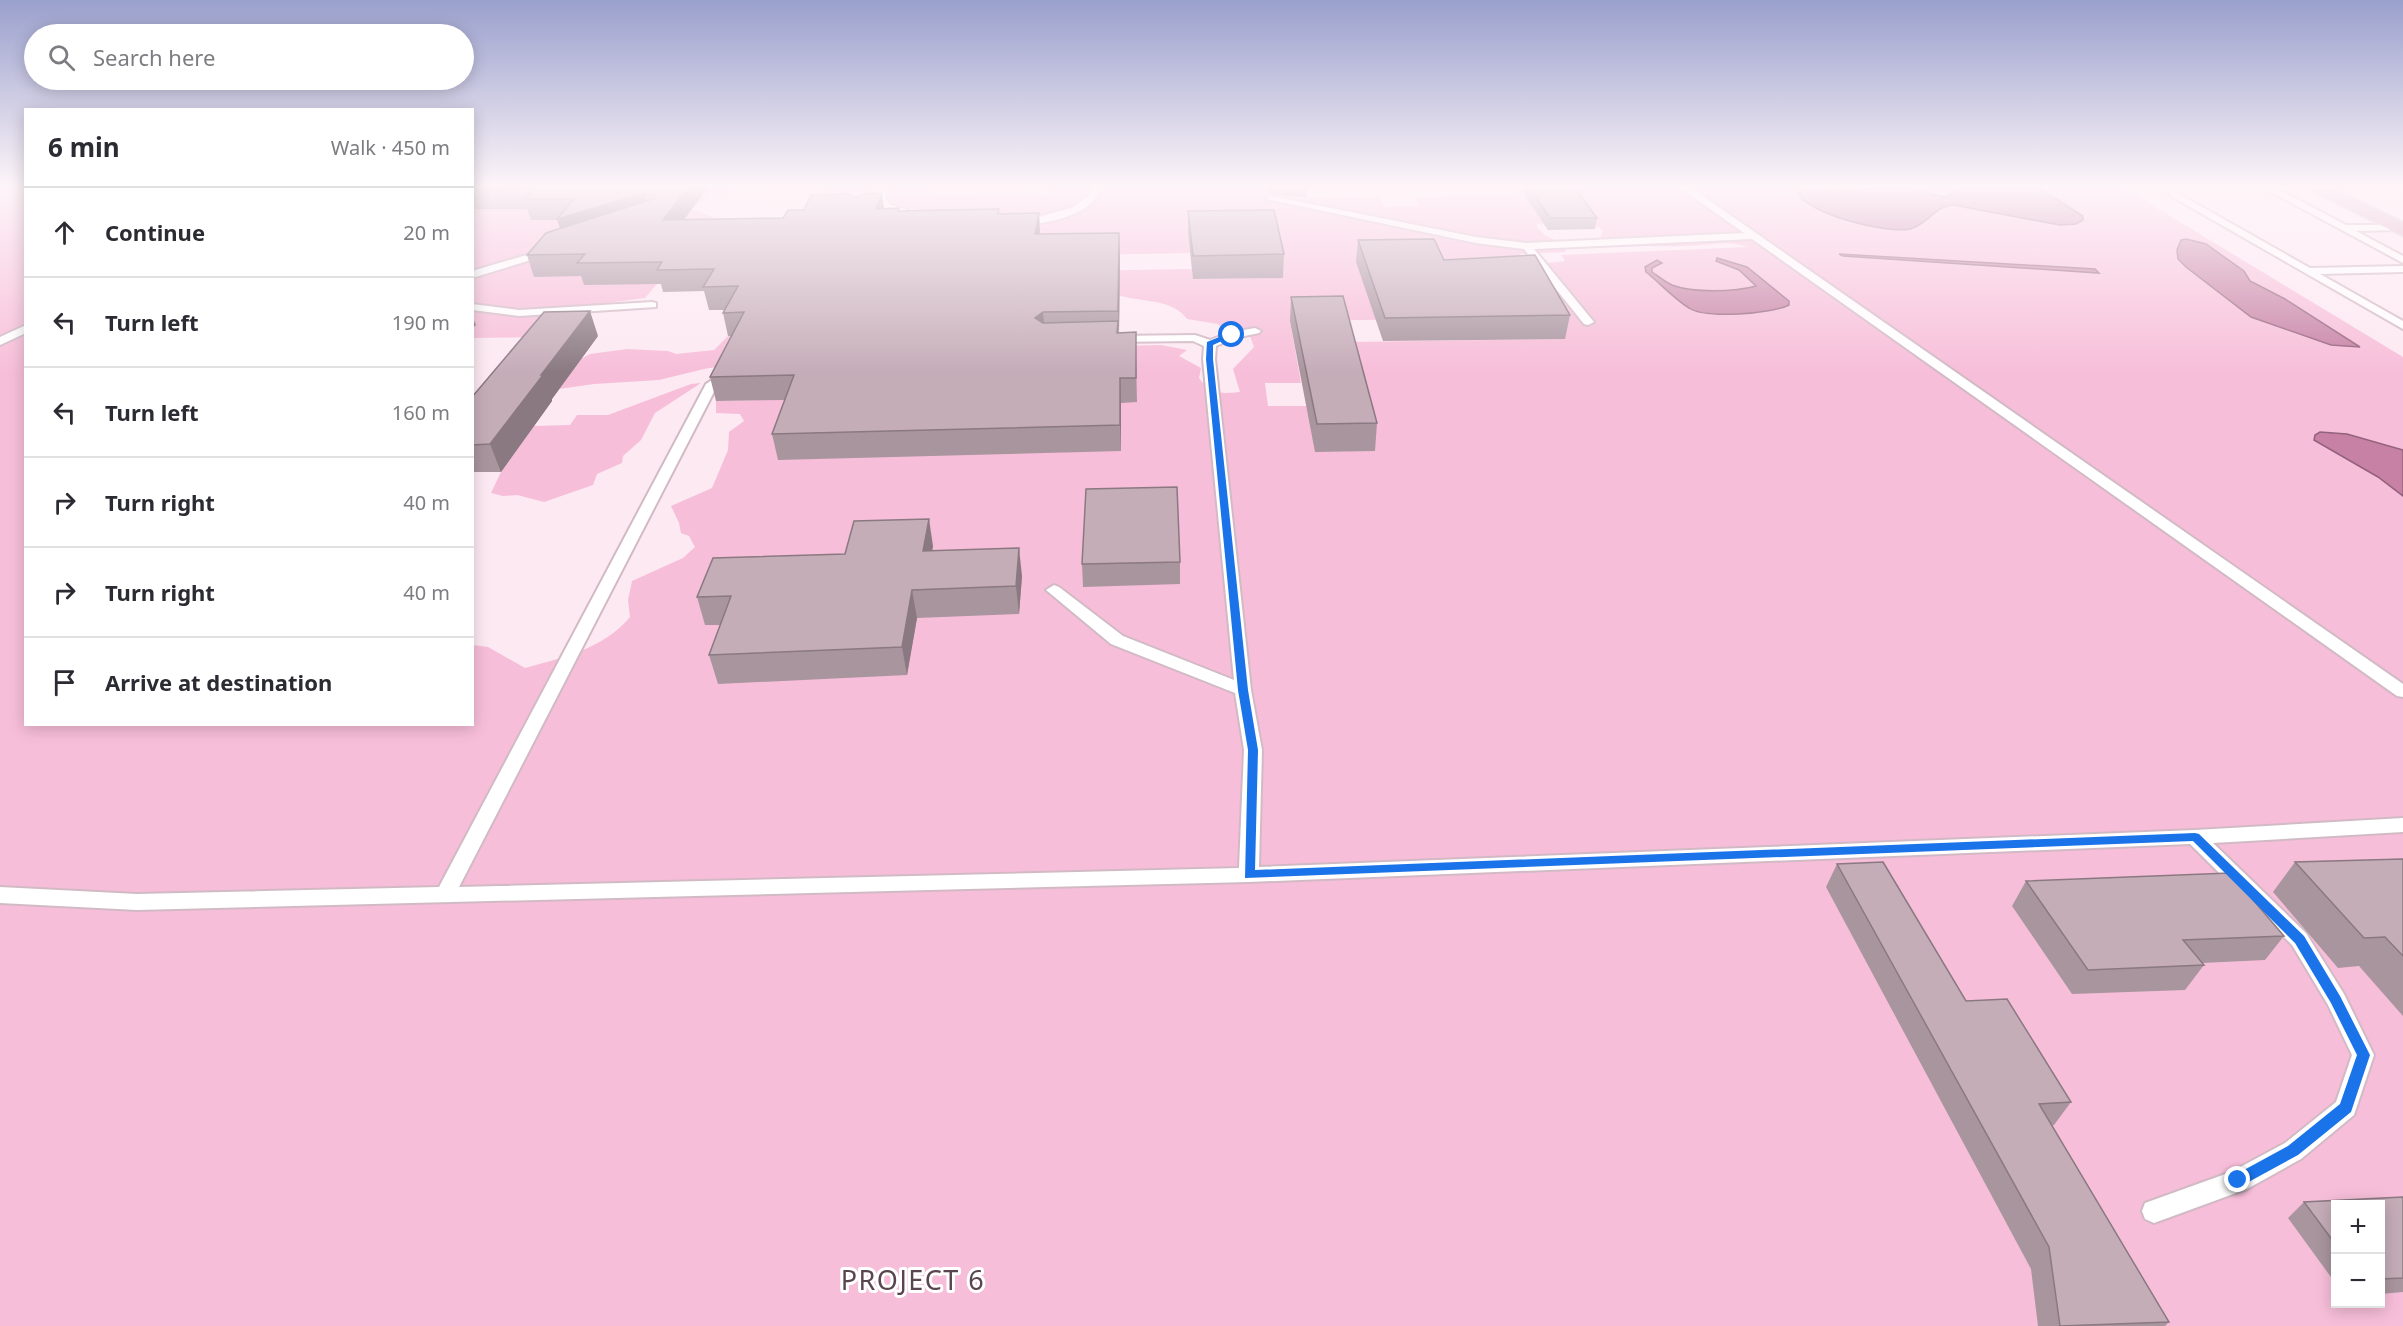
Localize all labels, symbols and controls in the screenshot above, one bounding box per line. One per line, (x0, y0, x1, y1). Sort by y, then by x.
search box (24, 24, 474, 90)
icon: search (45, 41, 78, 74)
text: Search here (93, 42, 215, 72)
text: 6 min (48, 129, 120, 165)
text: Walk · 450 m (331, 134, 450, 161)
icon: ahead (48, 216, 81, 249)
text: Continue (105, 217, 205, 247)
text: 20 m (403, 219, 450, 246)
icon: left (48, 306, 81, 339)
text: Turn left (105, 307, 199, 337)
text: 190 m (392, 309, 450, 336)
route start (1218, 321, 1244, 347)
icon: left (48, 396, 81, 429)
text: Turn left (105, 397, 199, 427)
text: 160 m (392, 399, 450, 426)
icon: right (48, 486, 81, 519)
text: Turn right (105, 487, 215, 517)
text: 40 m (403, 489, 450, 516)
icon: right (48, 576, 81, 609)
text: Turn right (105, 577, 215, 607)
text: 40 m (403, 579, 450, 606)
icon: arrive (48, 666, 81, 699)
text: Arrive at destination (105, 667, 332, 697)
route end (2224, 1166, 2250, 1192)
map controls (2331, 1200, 2385, 1308)
button: + (2331, 1200, 2385, 1254)
button: − (2331, 1254, 2385, 1308)
district label: PROJECT 6 (841, 1261, 985, 1298)

